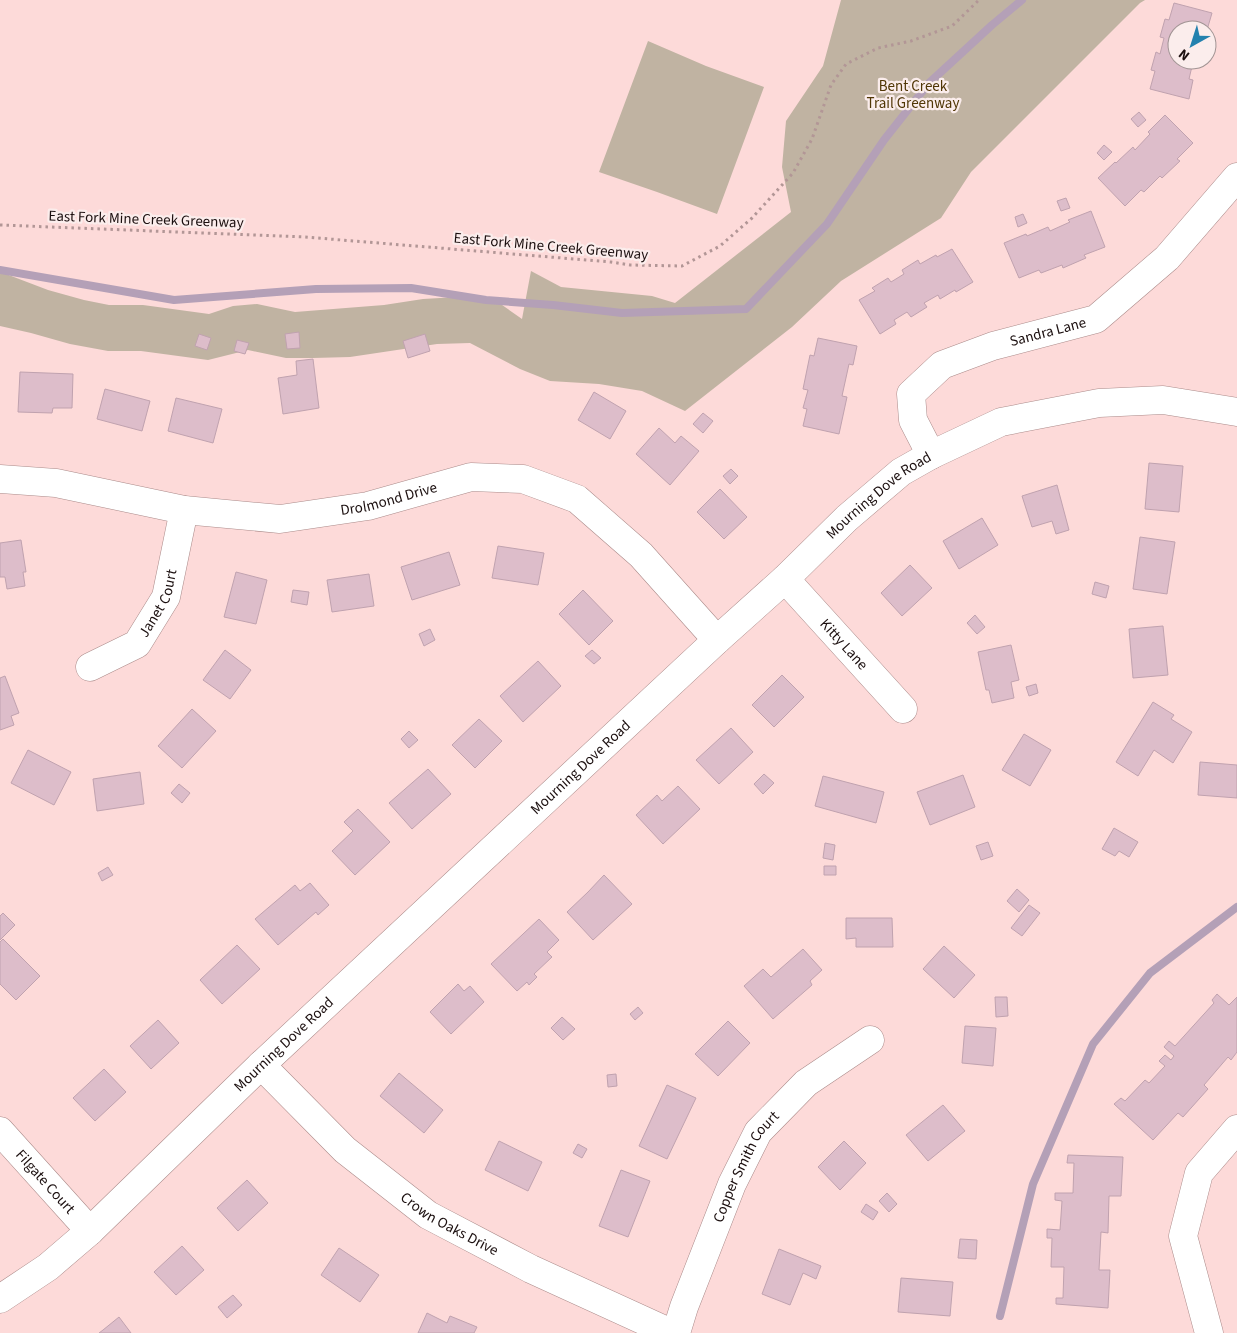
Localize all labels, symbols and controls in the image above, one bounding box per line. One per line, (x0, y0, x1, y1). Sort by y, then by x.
north arrow (1167, 20, 1217, 70)
text: N (1175, 44, 1194, 65)
park label: Bent Creek Trail Greenway (867, 76, 959, 114)
street label: East Fork Mine Creek Greenway (48, 206, 244, 233)
street label: East Fork Mine Creek Greenway (453, 228, 649, 265)
street label: Sandra Lane (1008, 312, 1088, 352)
street label: Mourning Dove Road (821, 447, 935, 544)
street label: Drolmond Drive (339, 477, 439, 521)
street label: Janet Court (134, 567, 182, 641)
street label: Kitty Lane (815, 614, 873, 675)
street label: Mourning Dove Road (526, 716, 636, 820)
street label: Mourning Dove Road (229, 992, 339, 1097)
street label: Copper Smith Court (708, 1106, 784, 1226)
street label: Filgate Court (10, 1145, 80, 1219)
street label: Crown Oaks Drive (396, 1187, 502, 1261)

